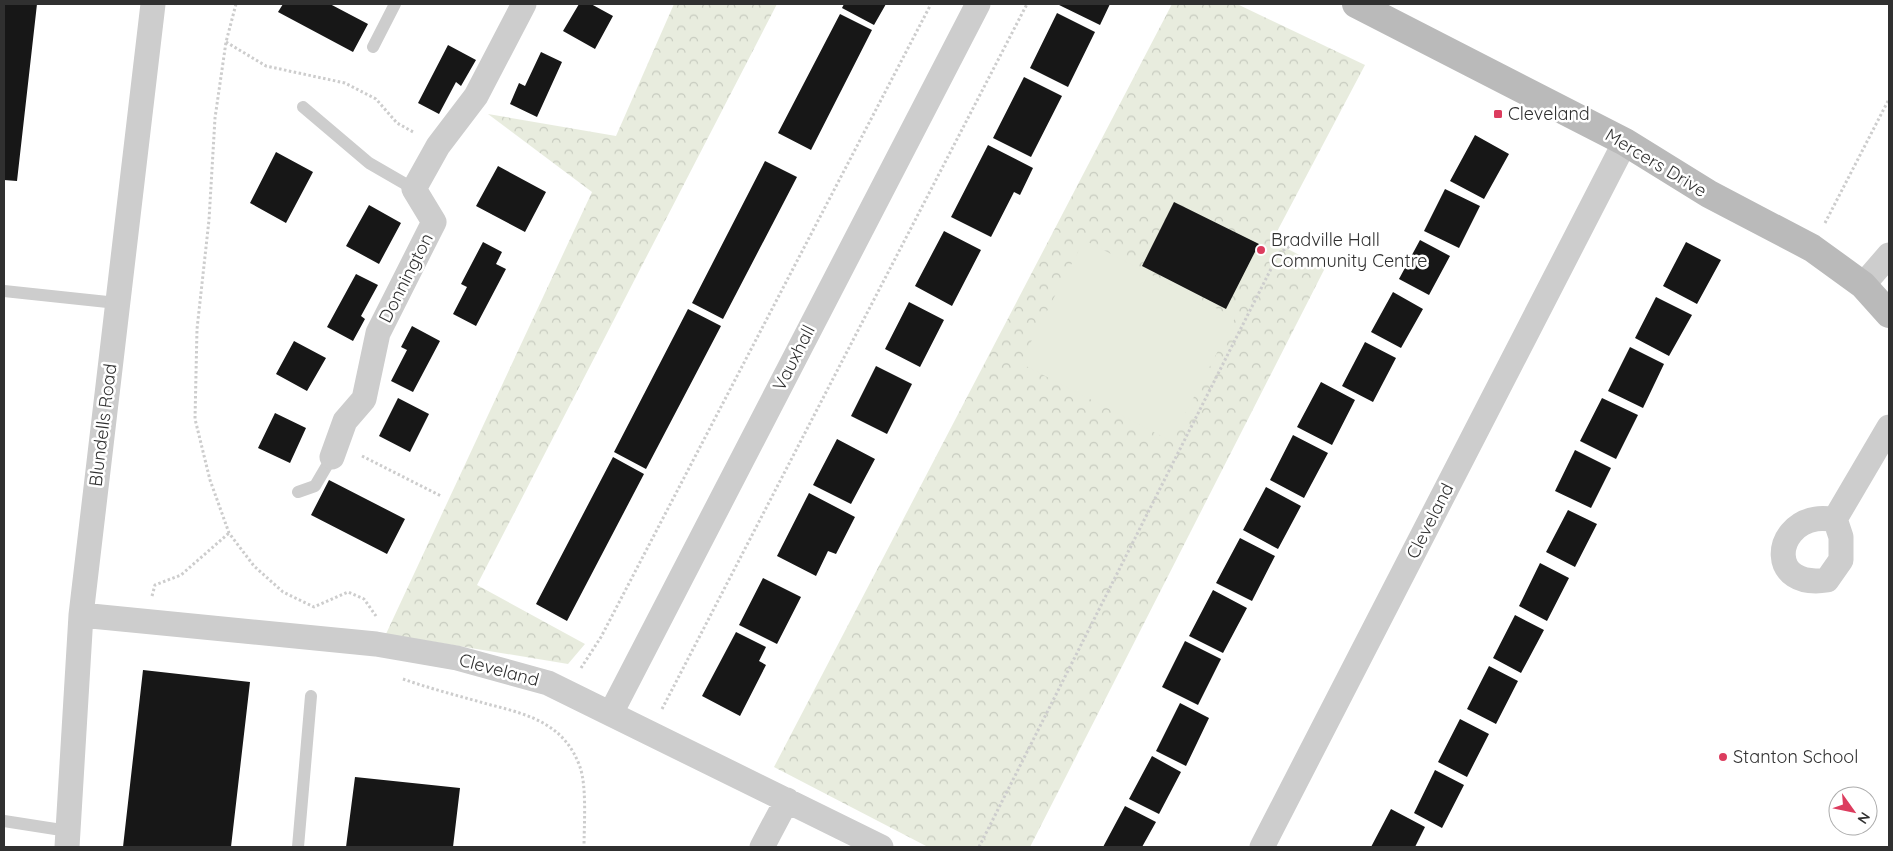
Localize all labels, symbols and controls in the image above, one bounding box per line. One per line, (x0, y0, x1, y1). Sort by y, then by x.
place label: Cleveland (1508, 102, 1590, 125)
marker: Cleveland (1492, 108, 1504, 120)
street label: Mercers Drive (1601, 123, 1711, 202)
place label: Bradville Hall Community Centre (1271, 228, 1427, 272)
street label: Donnington (373, 229, 438, 326)
marker: Bradville Hall Community Centre (1255, 244, 1267, 256)
street label: Vauxhall (767, 321, 820, 395)
street label: Blundells Road (84, 362, 121, 488)
street label: Cleveland (1401, 479, 1458, 562)
street label: Cleveland (457, 648, 542, 691)
place label: Stanton School (1733, 745, 1858, 768)
marker: Stanton School (1717, 751, 1729, 763)
north arrow (1828, 786, 1878, 836)
text: N (1854, 809, 1874, 827)

